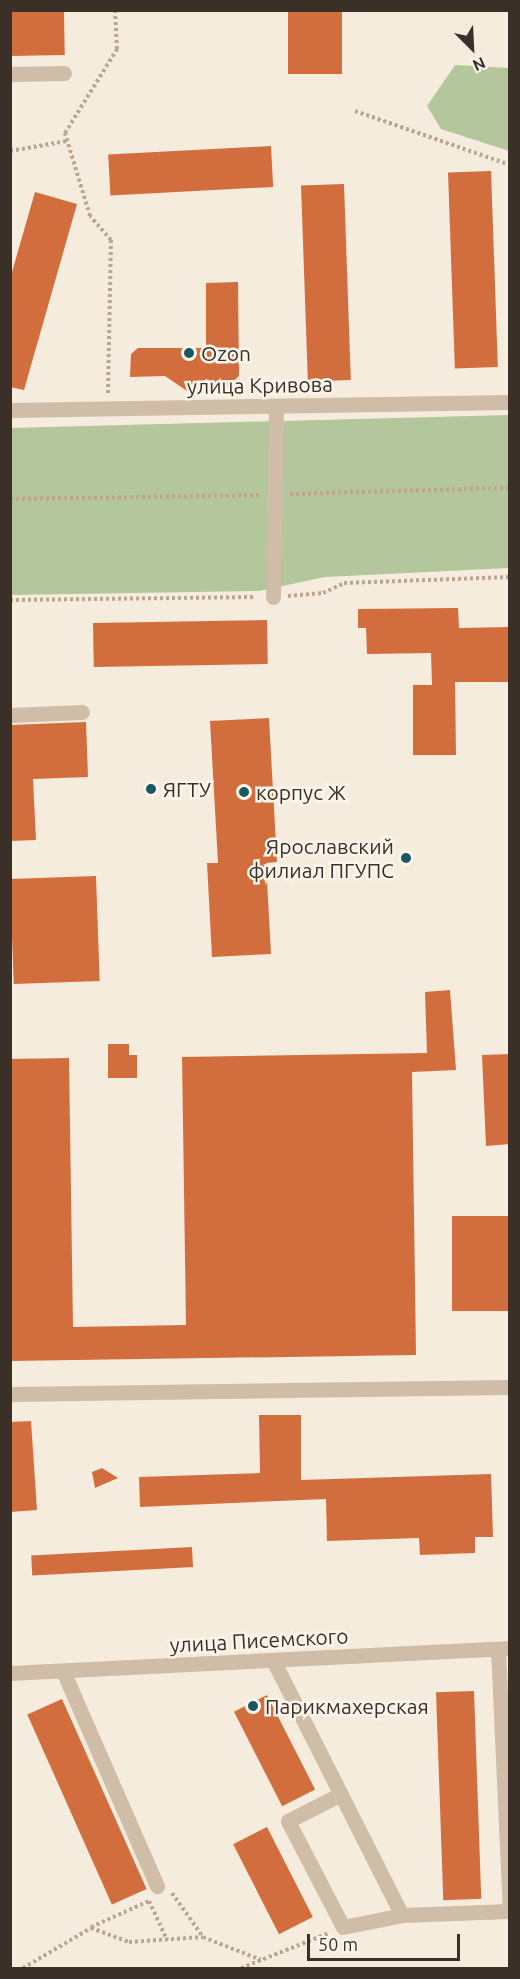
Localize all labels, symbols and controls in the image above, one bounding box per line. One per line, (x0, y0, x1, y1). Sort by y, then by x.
north arrow (442, 18, 502, 78)
text: N (470, 54, 488, 75)
place label: Ozon (201, 340, 251, 366)
marker: Ozon (182, 346, 196, 360)
street label: улица Кривова (187, 371, 333, 399)
place label: ЯГТУ (163, 776, 211, 802)
place label: корпус Ж (256, 779, 346, 805)
marker: ЯГТУ (144, 782, 158, 796)
marker: корпус Ж (237, 785, 251, 799)
place label: Ярославский филиал ПГУПС (249, 833, 394, 883)
marker: Ярославский филиал ПГУПС (399, 851, 413, 865)
street label: улица Писемского (169, 1623, 349, 1657)
place label: Парикмахерская (265, 1693, 429, 1719)
marker: Парикмахерская (246, 1699, 260, 1713)
scale bar (310, 1922, 463, 1960)
text: 50 m (318, 1934, 358, 1954)

